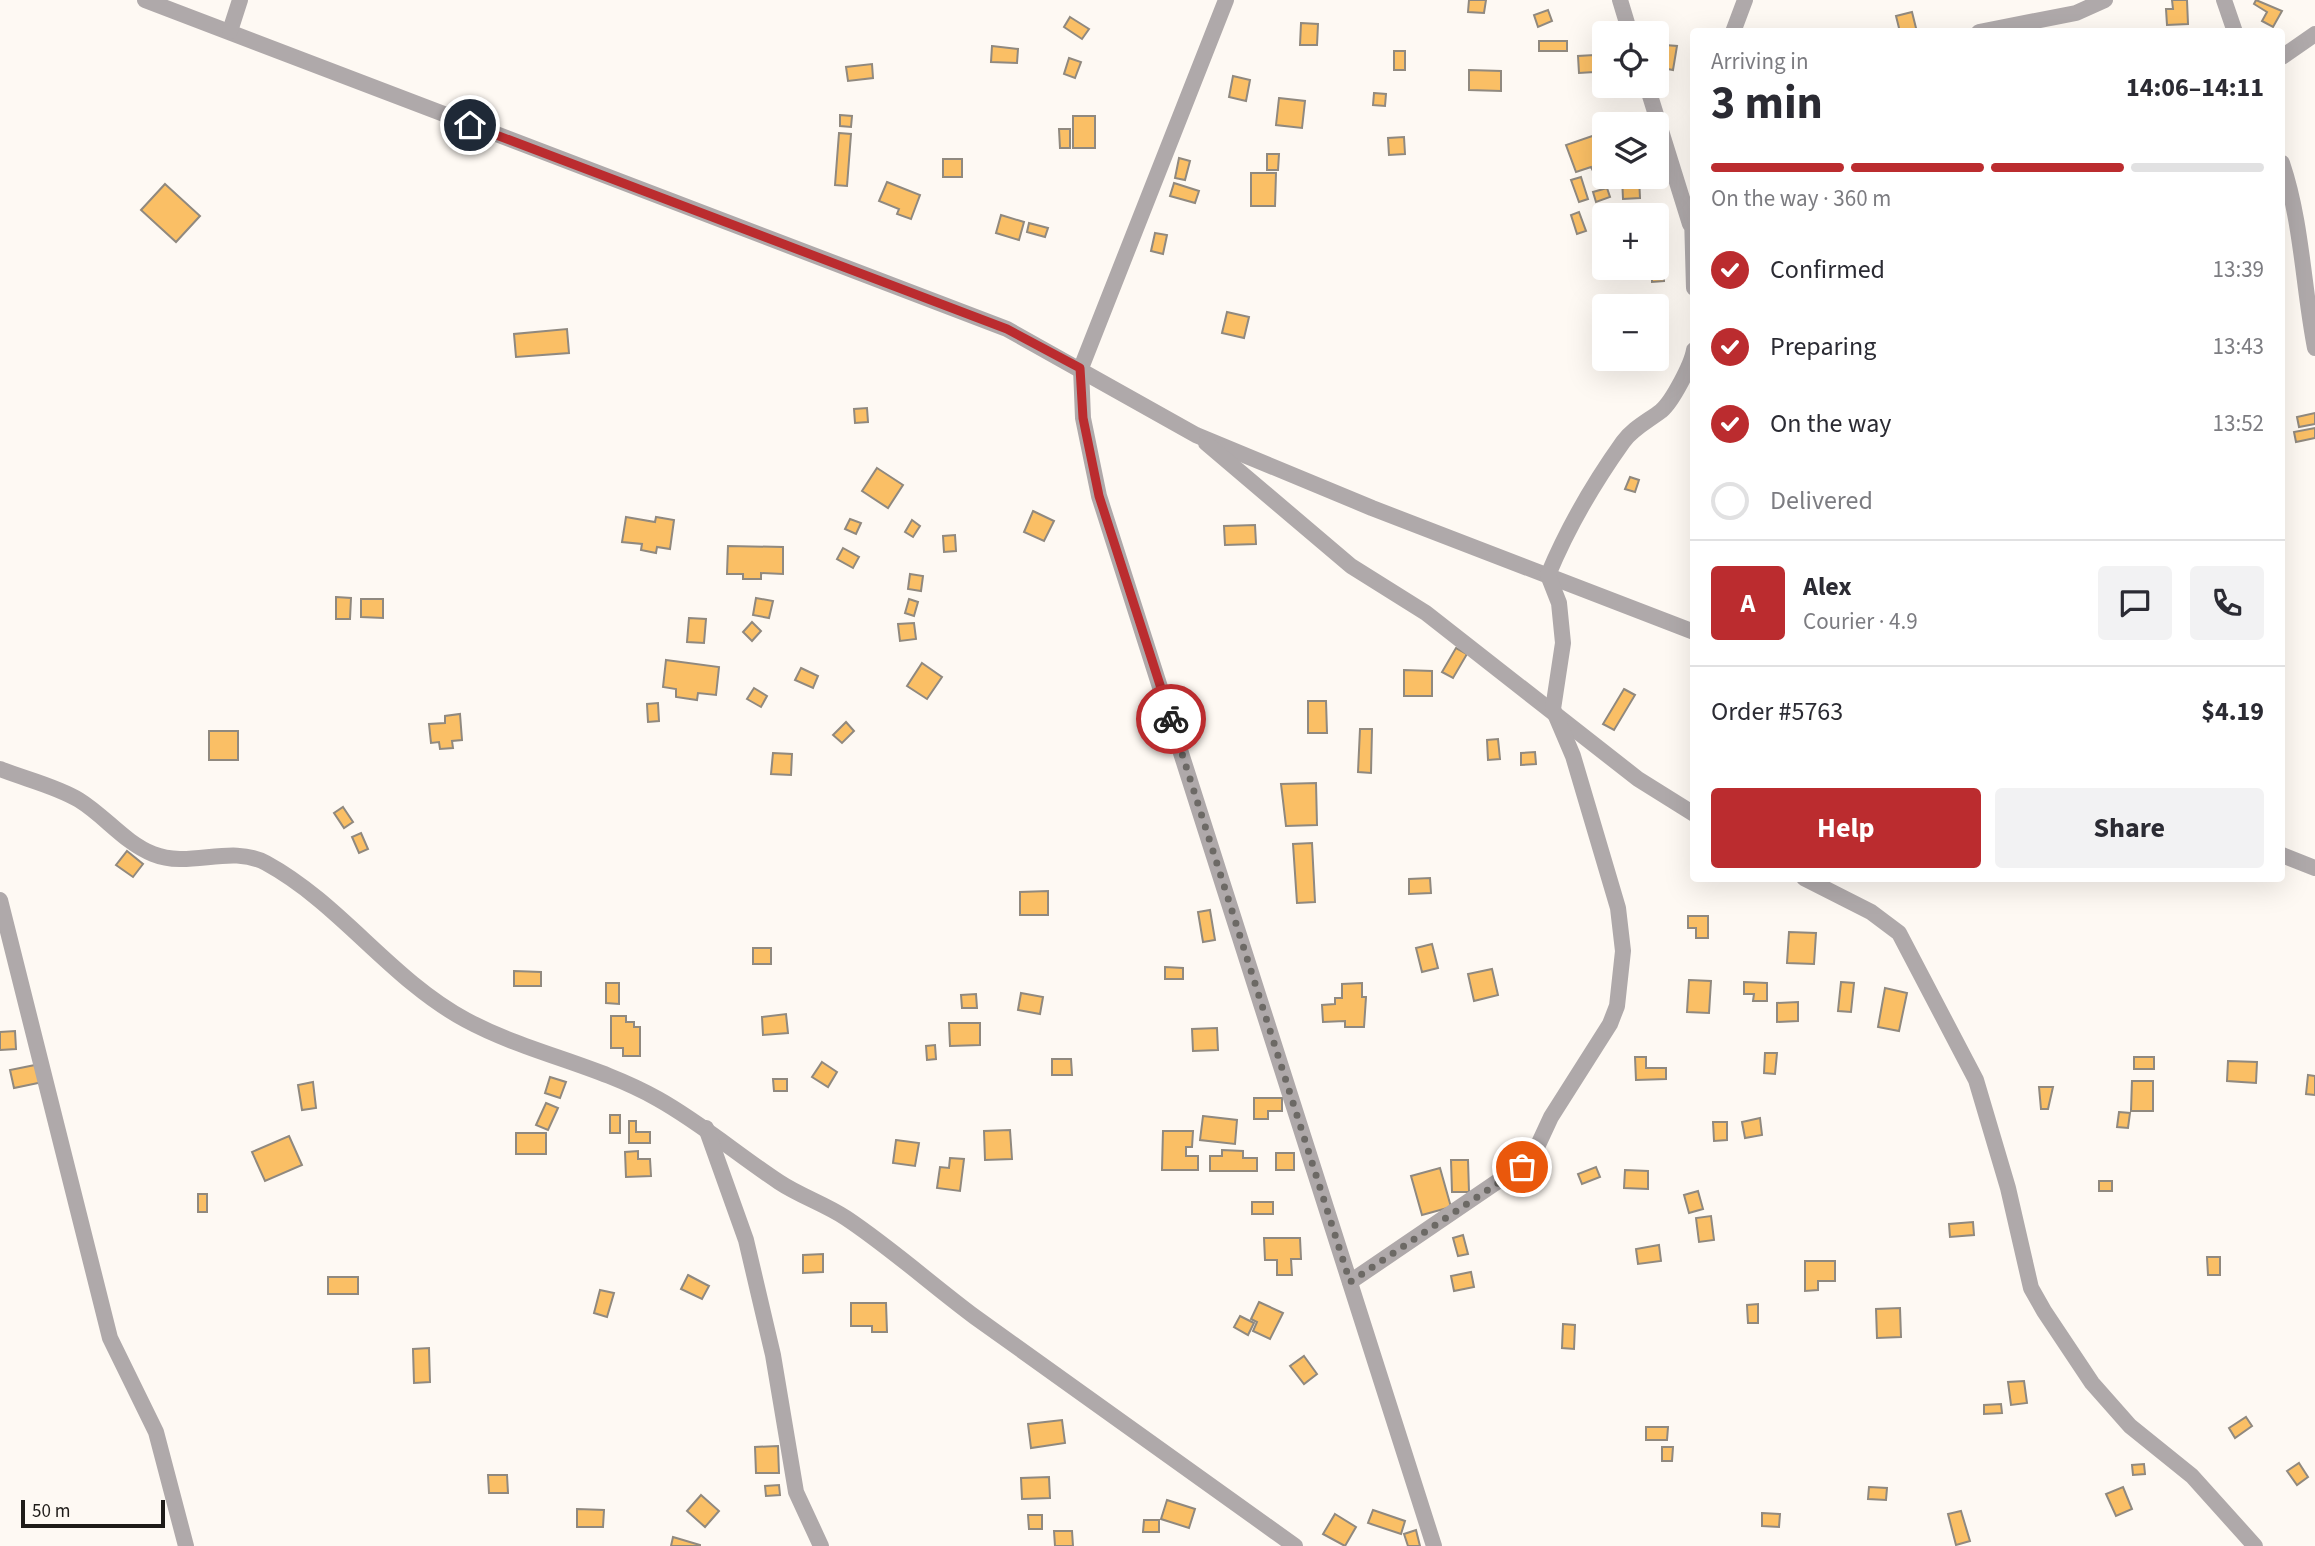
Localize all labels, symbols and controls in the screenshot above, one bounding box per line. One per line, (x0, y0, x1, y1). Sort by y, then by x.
map controls (1592, 21, 1669, 371)
button: locate (1592, 21, 1669, 98)
text: Arriving in (1711, 45, 1809, 78)
text: 14:06–14:11 (2126, 69, 2264, 106)
text: 3 min (1711, 71, 1823, 136)
pin (440, 95, 500, 155)
icon: home (451, 106, 489, 144)
button: layers (1592, 112, 1669, 189)
text: On the way · 360 m (1711, 182, 1891, 215)
button: + (1592, 203, 1669, 280)
icon: check (1711, 251, 1749, 289)
text: Confirmed (1770, 251, 1885, 288)
text: 13:39 (2213, 253, 2264, 286)
button: − (1592, 294, 1669, 371)
icon: check (1711, 328, 1749, 366)
text: Preparing (1770, 328, 1876, 365)
text: 13:43 (2213, 330, 2264, 363)
icon: check (1711, 405, 1749, 443)
text: On the way (1770, 405, 1891, 442)
text: 13:52 (2213, 407, 2264, 440)
text: Delivered (1770, 482, 1873, 519)
button: chat (2098, 566, 2172, 640)
button: phone (2190, 566, 2264, 640)
text: Alex (1803, 568, 1852, 605)
text: A (1741, 585, 1755, 622)
text: Courier · 4.9 (1803, 605, 1918, 638)
courier (1136, 684, 1206, 754)
text: Order #5763 (1711, 693, 1843, 730)
text: $4.19 (2201, 693, 2264, 730)
icon: bike (1152, 700, 1190, 738)
button: Help (1711, 788, 1981, 868)
button: Share (1995, 788, 2264, 868)
pin (1492, 1137, 1552, 1197)
icon: bag (1503, 1148, 1541, 1186)
scale bar (21, 1497, 164, 1529)
text: 50 m (32, 1498, 70, 1525)

